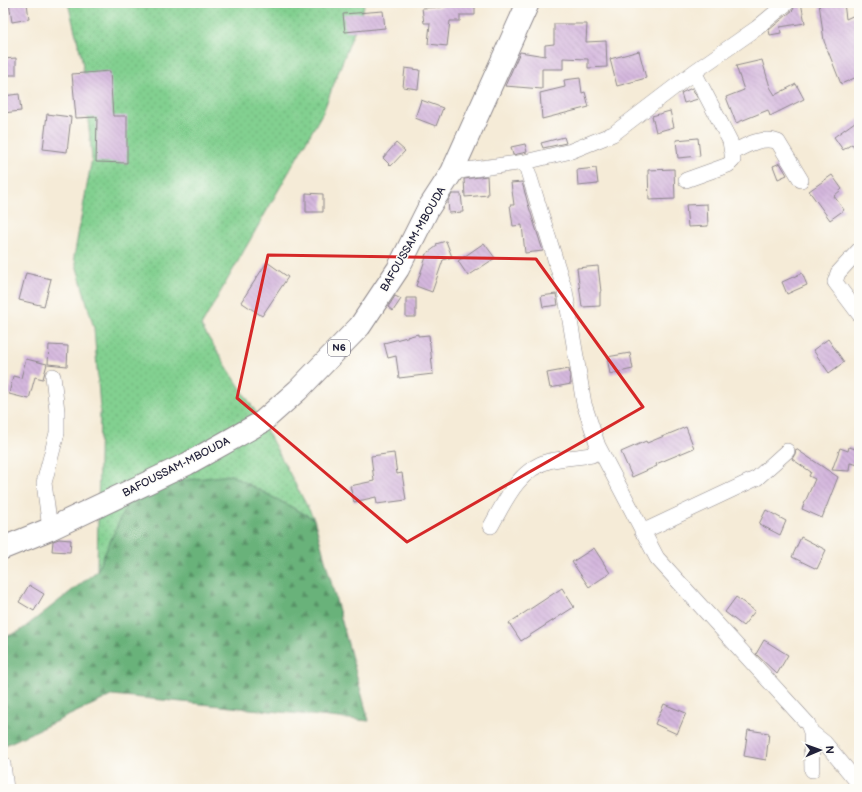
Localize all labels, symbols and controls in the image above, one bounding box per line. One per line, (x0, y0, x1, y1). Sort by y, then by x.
street label: BAFOUSSAM-MBOUDA (378, 184, 448, 294)
road number: N6 (328, 340, 350, 356)
street label: BAFOUSSAM-MBOUDA (120, 434, 232, 500)
north arrow (800, 730, 840, 770)
text: N (823, 745, 836, 754)

